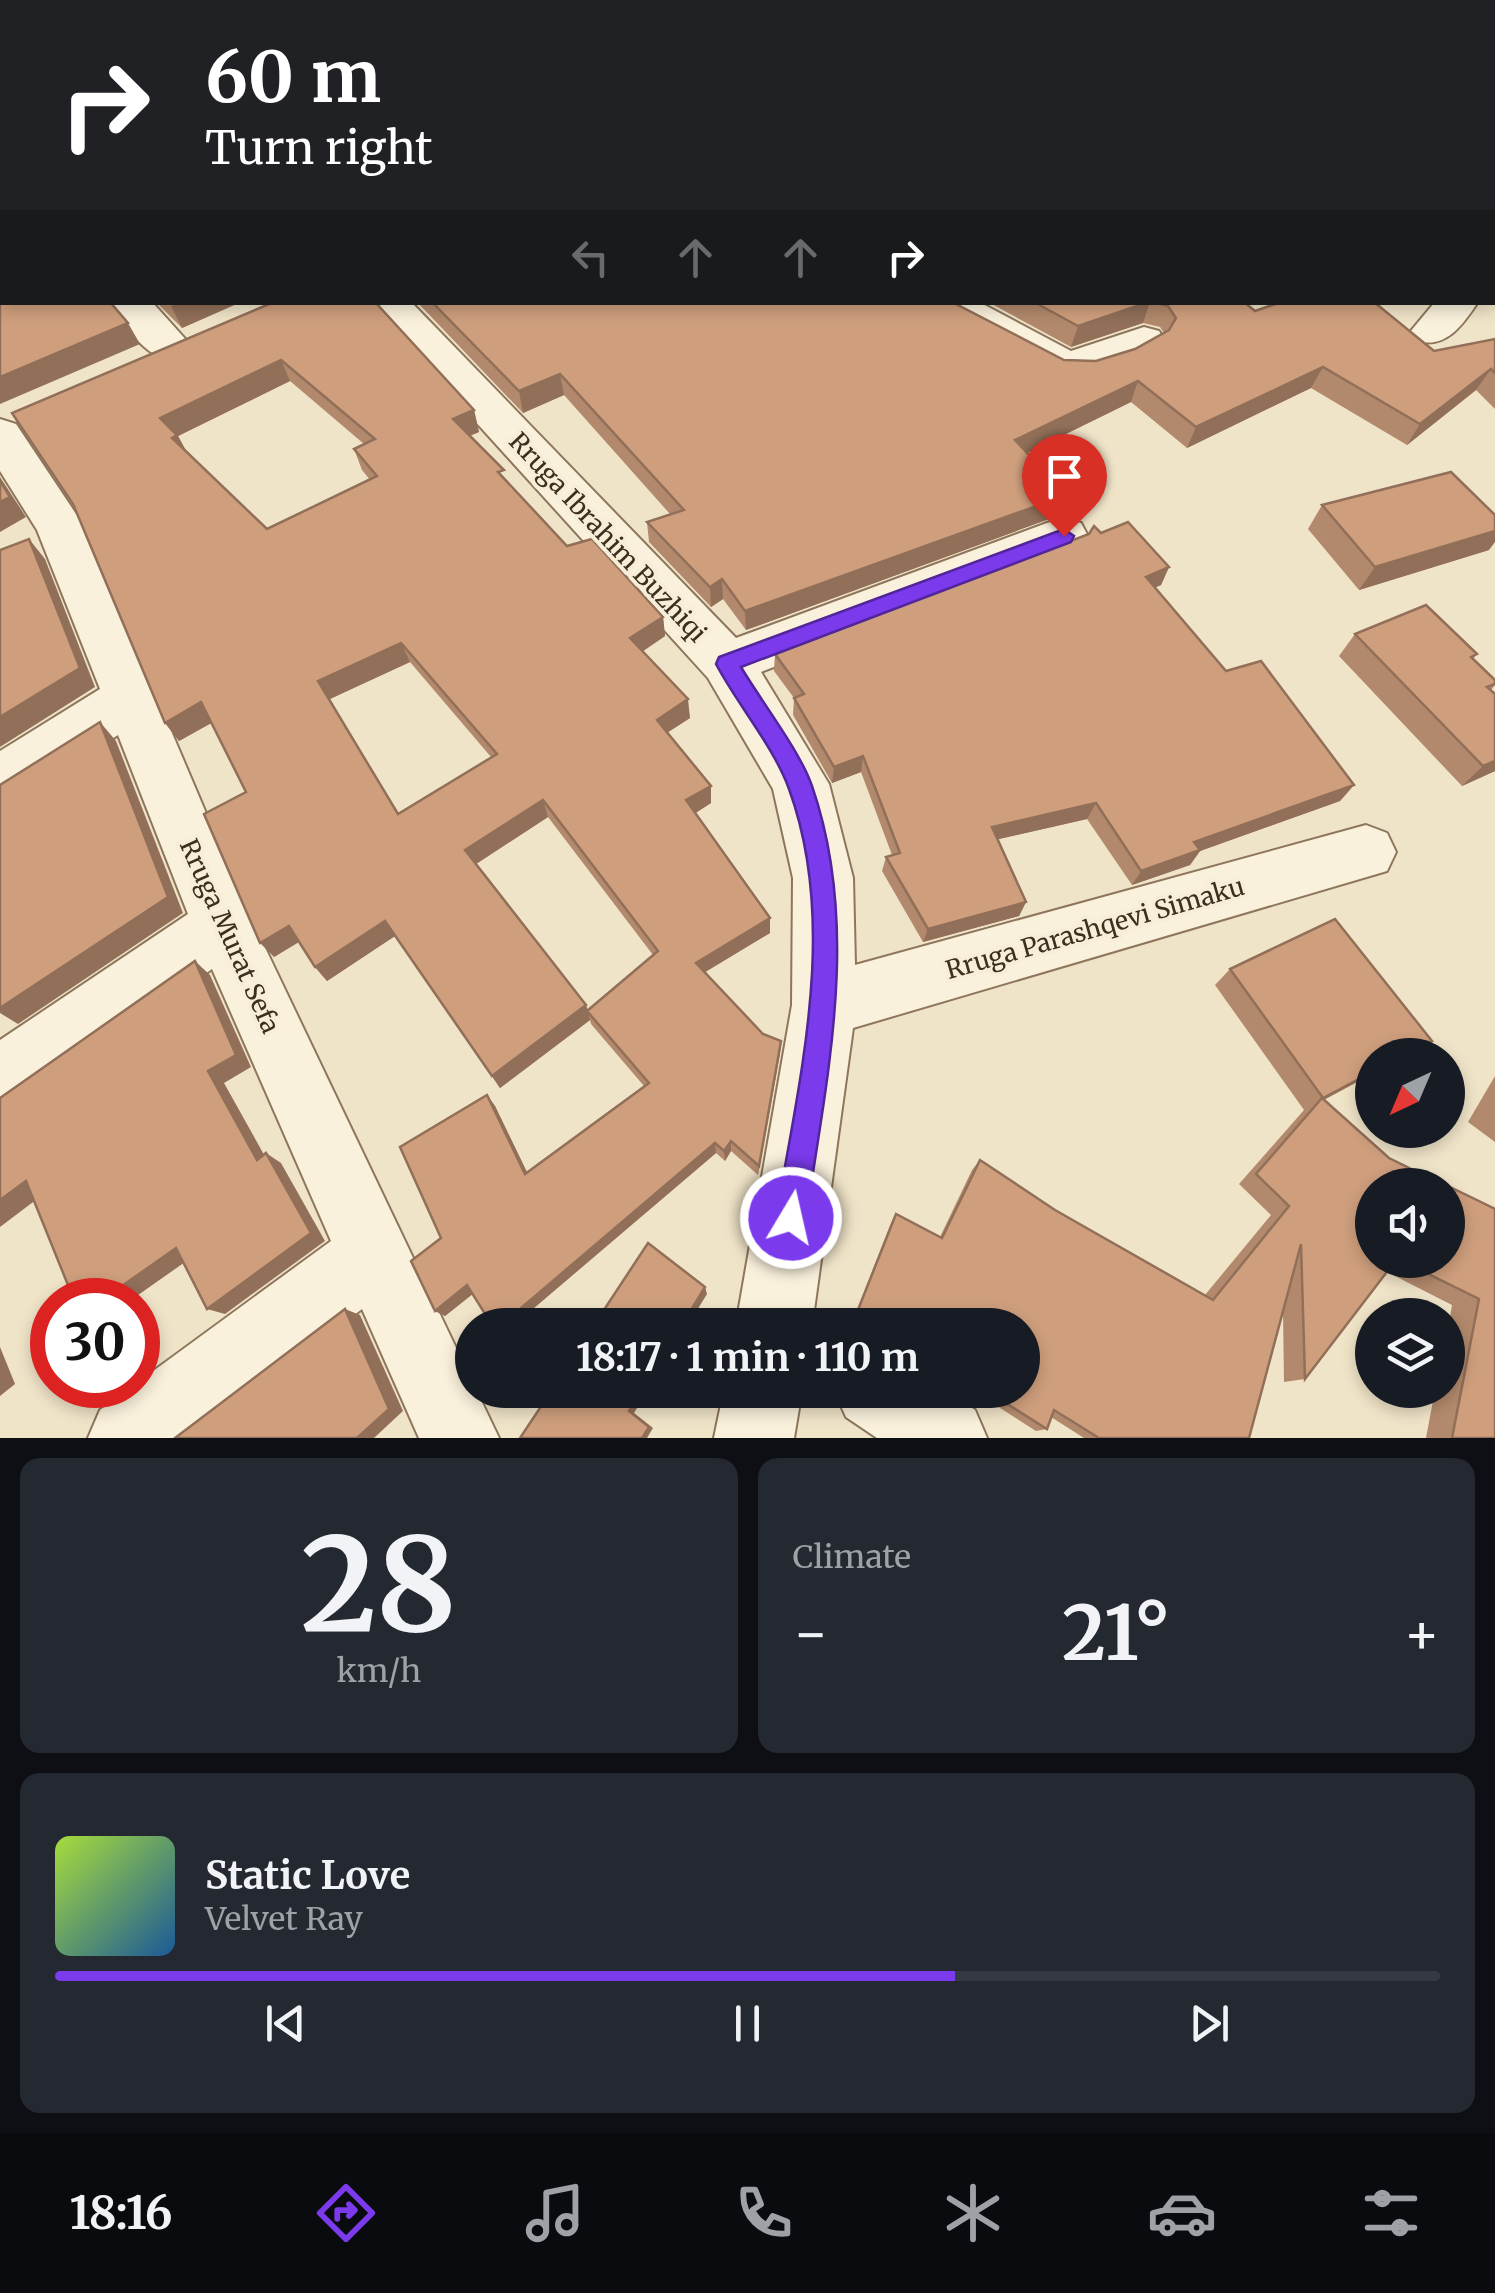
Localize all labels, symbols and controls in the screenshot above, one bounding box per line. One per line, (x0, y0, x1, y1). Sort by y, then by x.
text: 60 m (205, 33, 381, 121)
icon: right (40, 40, 170, 170)
text: Turn right (205, 120, 433, 176)
icon: left (563, 230, 618, 285)
icon: ahead (668, 230, 723, 285)
icon: ahead (773, 230, 828, 285)
icon: right (878, 230, 933, 285)
street label: Rruga Ibrahim Buzhiqi (502, 425, 714, 649)
pin (1022, 434, 1107, 537)
icon: arrive (1037, 449, 1092, 504)
street label: Rruga Murat Sefa (173, 834, 287, 1038)
street label: Rruga Parashqevi Simaku (942, 870, 1248, 986)
north arrow (1355, 1038, 1465, 1148)
map controls (1355, 1038, 1465, 1408)
position arrow (739, 1166, 843, 1270)
button: sound (1355, 1168, 1465, 1278)
speed limit sign: 30 (30, 1278, 160, 1408)
button: layers (1355, 1298, 1465, 1408)
text: 18:17 · 1 min · 110 m (576, 1334, 919, 1381)
text: 28 (301, 1504, 457, 1667)
text: Climate (793, 1537, 911, 1577)
text: 21° (1062, 1586, 1170, 1680)
text: − (793, 1599, 829, 1668)
text: + (1403, 1599, 1440, 1668)
text: km/h (336, 1651, 421, 1691)
text: Static Love (205, 1852, 410, 1899)
text: Velvet Ray (205, 1899, 363, 1939)
icon: previous (258, 1996, 313, 2051)
icon: pause (720, 1996, 775, 2051)
icon: next (1182, 1996, 1237, 2051)
icon: directions (311, 2178, 381, 2248)
icon: music (520, 2178, 590, 2248)
icon: phone (729, 2178, 799, 2248)
icon: climate (938, 2178, 1008, 2248)
icon: car (1147, 2178, 1217, 2248)
icon: filters (1356, 2178, 1426, 2248)
text: 18:16 (69, 2185, 173, 2241)

